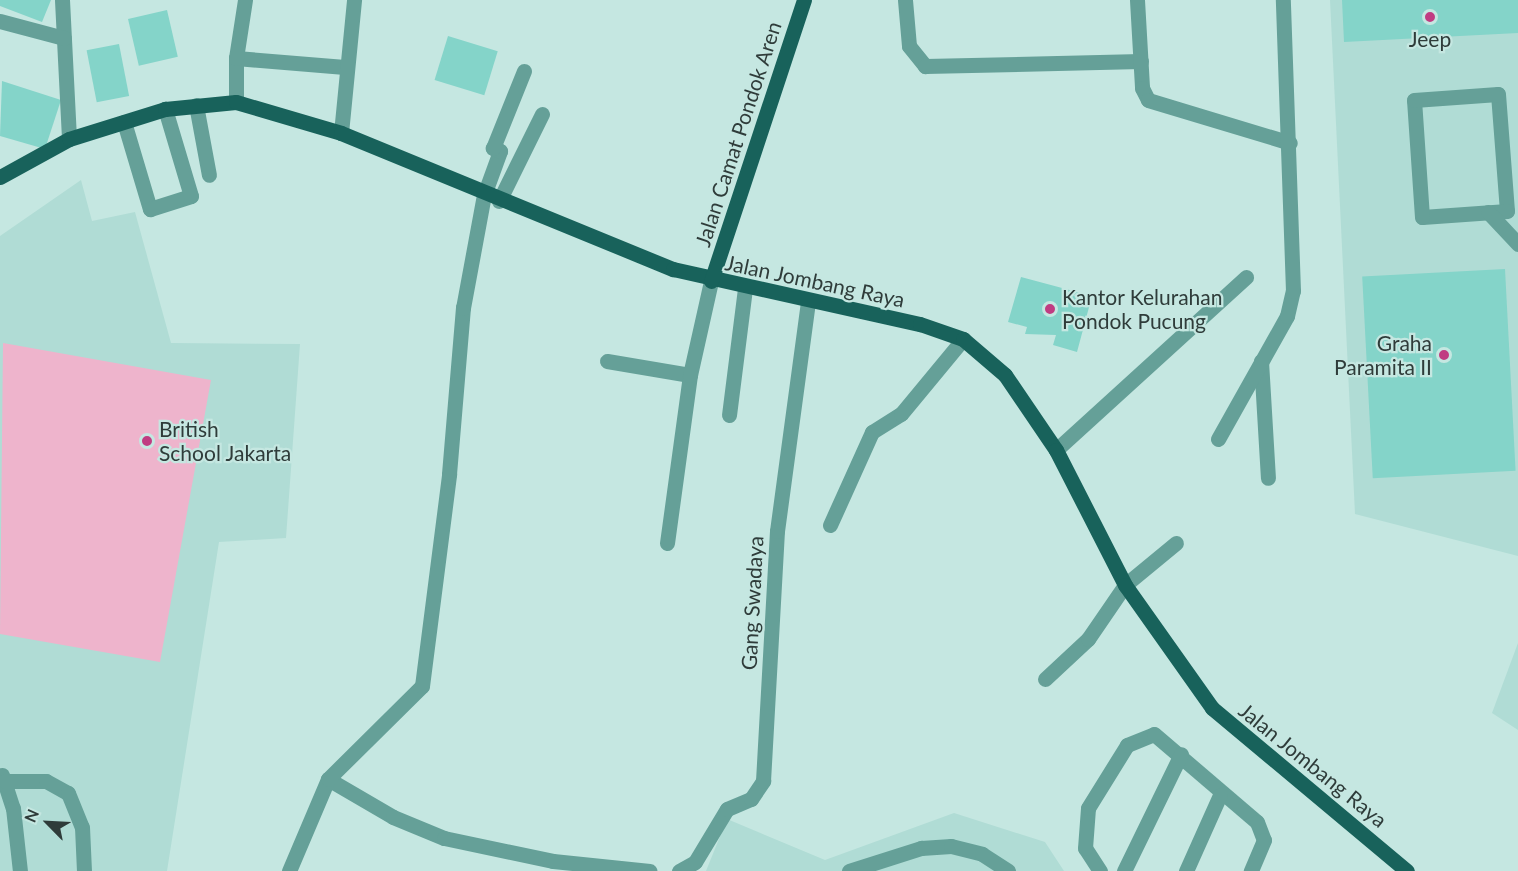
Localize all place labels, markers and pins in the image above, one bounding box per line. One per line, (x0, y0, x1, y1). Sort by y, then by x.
marker: Jeep (1423, 10, 1437, 24)
place label: Jeep (1409, 26, 1451, 52)
place label: Kantor Kelurahan Pondok Pucung (1062, 284, 1223, 334)
marker: Kantor Kelurahan Pondok Pucung (1043, 302, 1057, 316)
place label: Graha Paramita II (1334, 330, 1432, 380)
marker: Graha Paramita II (1437, 348, 1451, 362)
place label: British School Jakarta (159, 416, 292, 466)
marker: British School Jakarta (140, 434, 154, 448)

